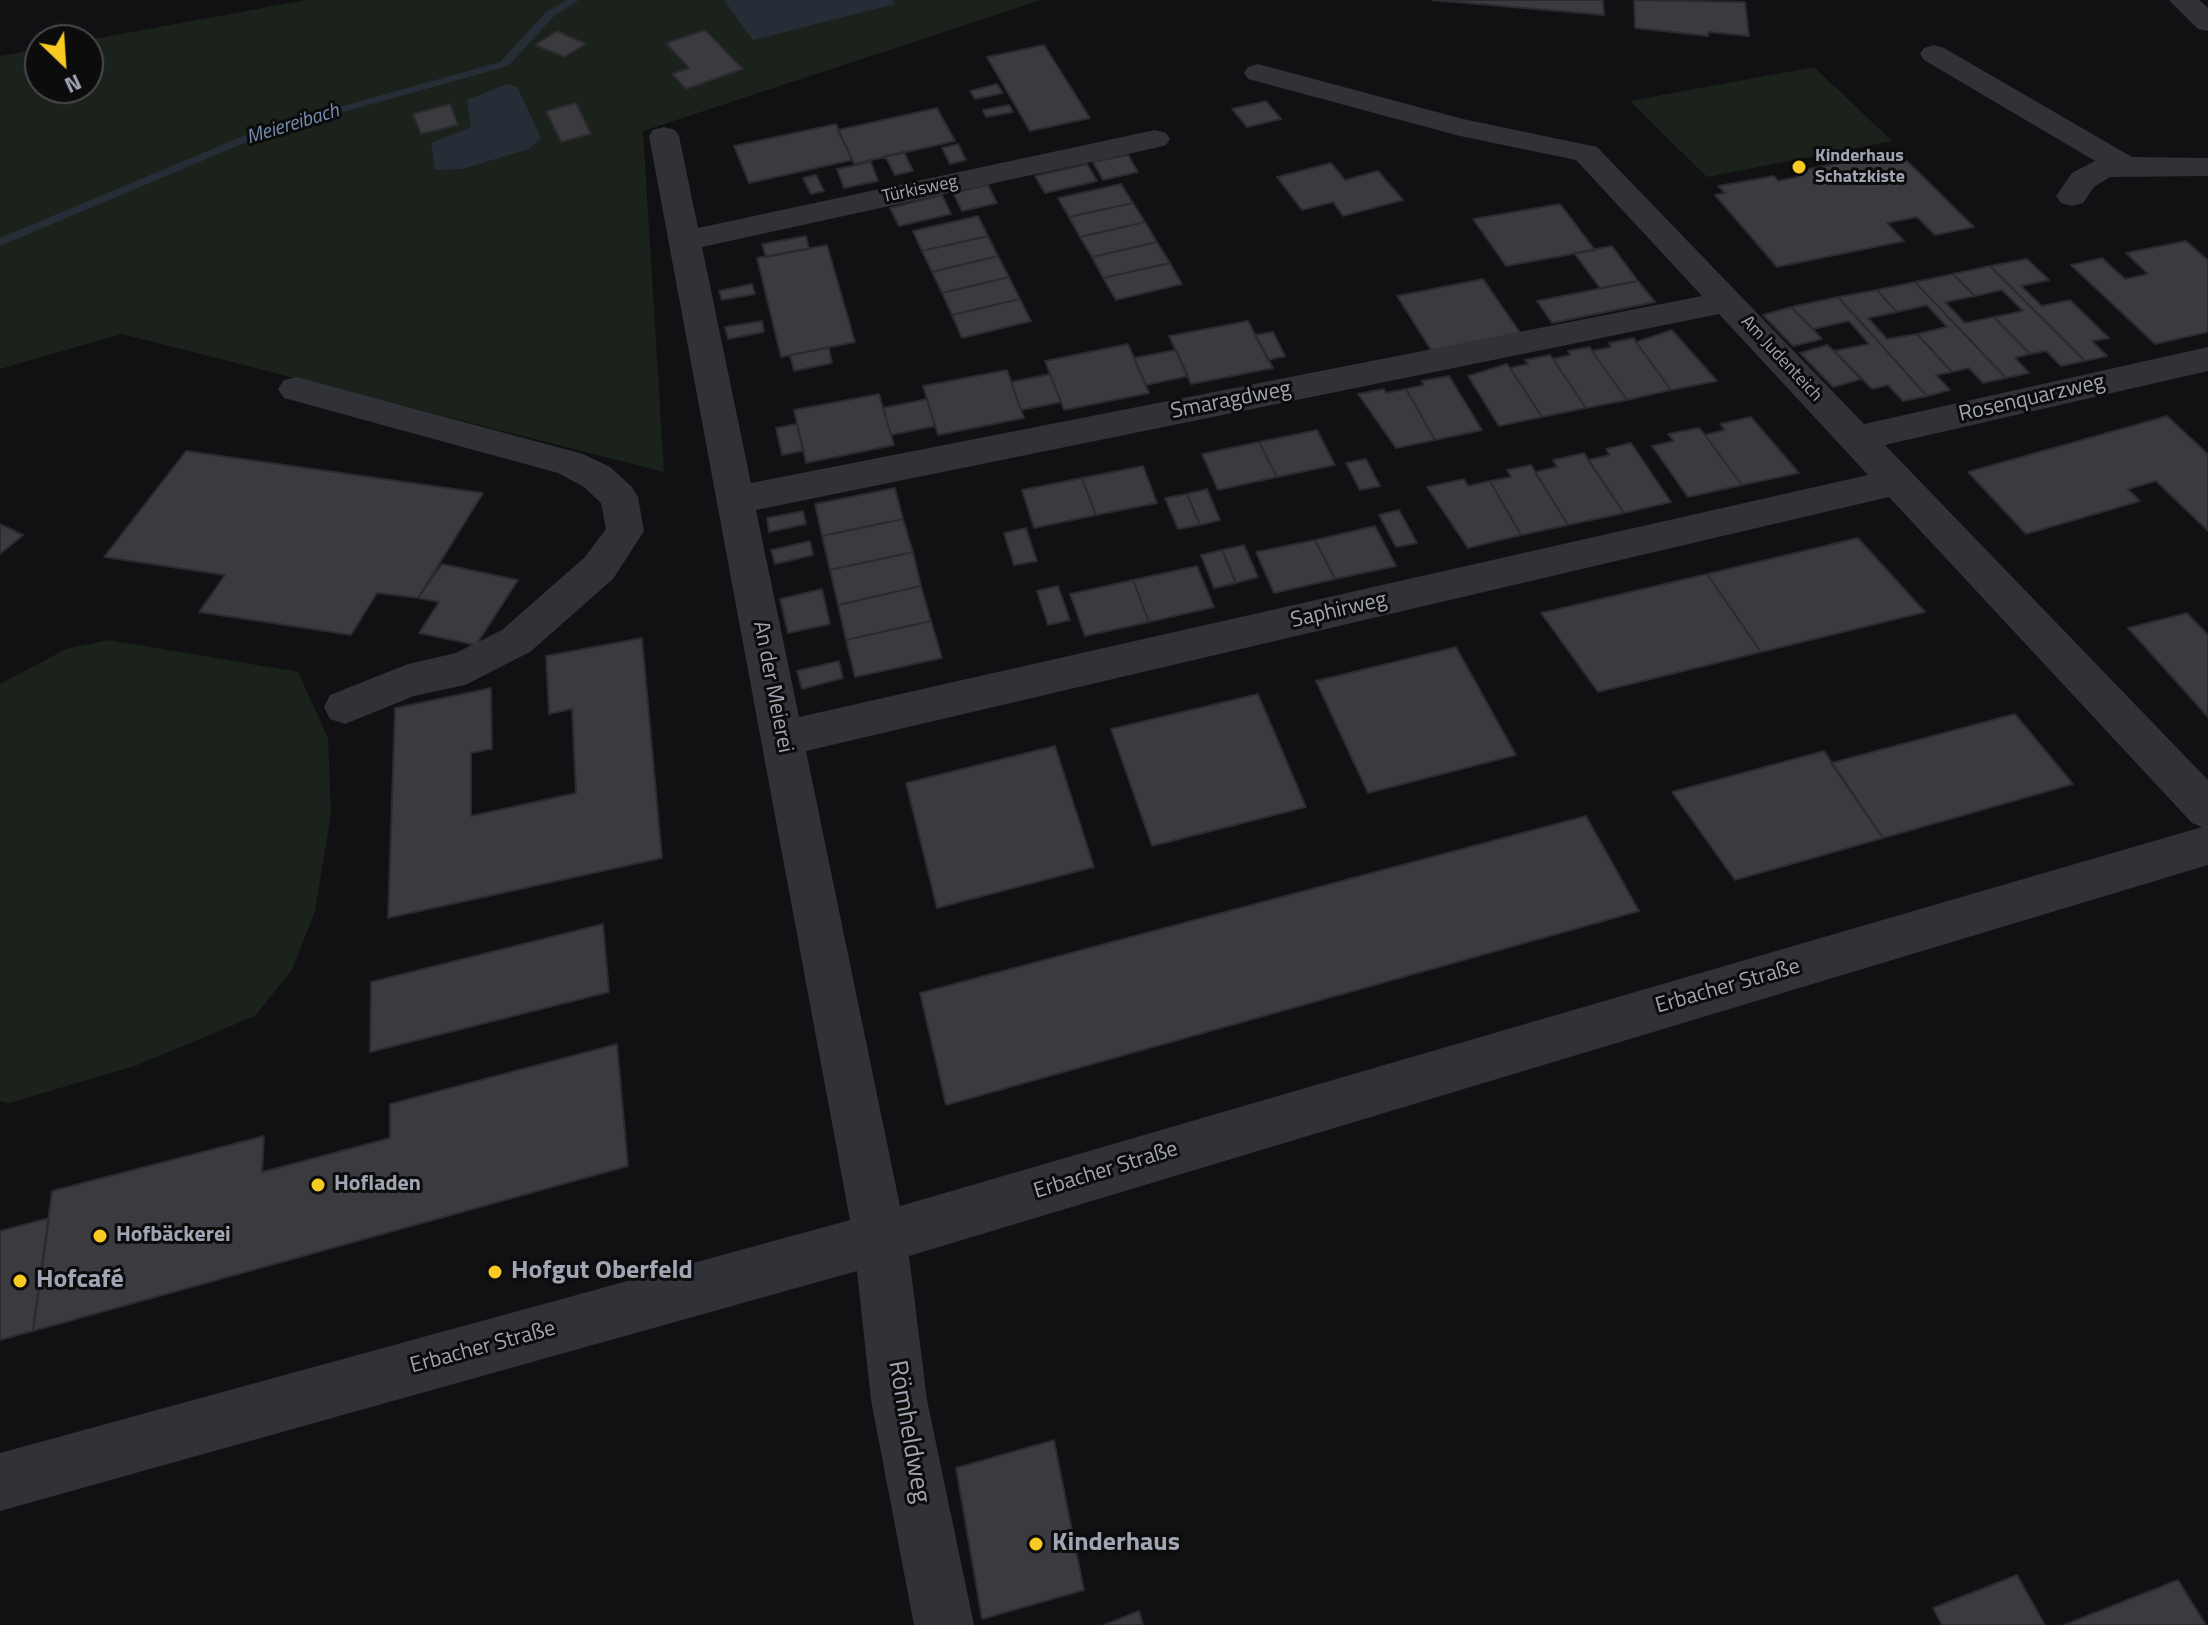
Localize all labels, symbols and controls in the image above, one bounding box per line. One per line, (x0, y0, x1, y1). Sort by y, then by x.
north arrow (24, 24, 104, 104)
text: N (59, 65, 87, 103)
water label: Meiereibach (244, 100, 342, 150)
place label: Kinderhaus Schatzkiste (1815, 146, 1905, 188)
marker: Kinderhaus Schatzkiste (1790, 158, 1808, 176)
street label: Türkisweg (880, 171, 960, 209)
street label: Am Judenteich (1736, 312, 1826, 406)
street label: Rosenquarzweg (1956, 369, 2108, 429)
street label: Smaragdweg (1169, 376, 1293, 426)
street label: Saphirweg (1288, 587, 1390, 635)
street label: An der Meierei (746, 619, 798, 755)
street label: Erbacher Straße (1653, 954, 1803, 1020)
street label: Erbacher Straße (1031, 1137, 1181, 1205)
place label: Hofladen (334, 1172, 421, 1198)
marker: Hofladen (309, 1176, 327, 1194)
place label: Hofbäckerei (116, 1223, 231, 1249)
marker: Hofbäckerei (91, 1227, 109, 1245)
place label: Hofgut Oberfeld (511, 1256, 693, 1288)
marker: Hofgut Oberfeld (486, 1263, 504, 1281)
place label: Hofcafé (36, 1265, 124, 1297)
marker: Hofcafé (11, 1272, 29, 1290)
street label: Erbacher Straße (408, 1316, 558, 1380)
street label: Römheldweg (880, 1358, 936, 1506)
place label: Kinderhaus (1052, 1528, 1180, 1560)
marker: Kinderhaus (1027, 1535, 1045, 1553)

